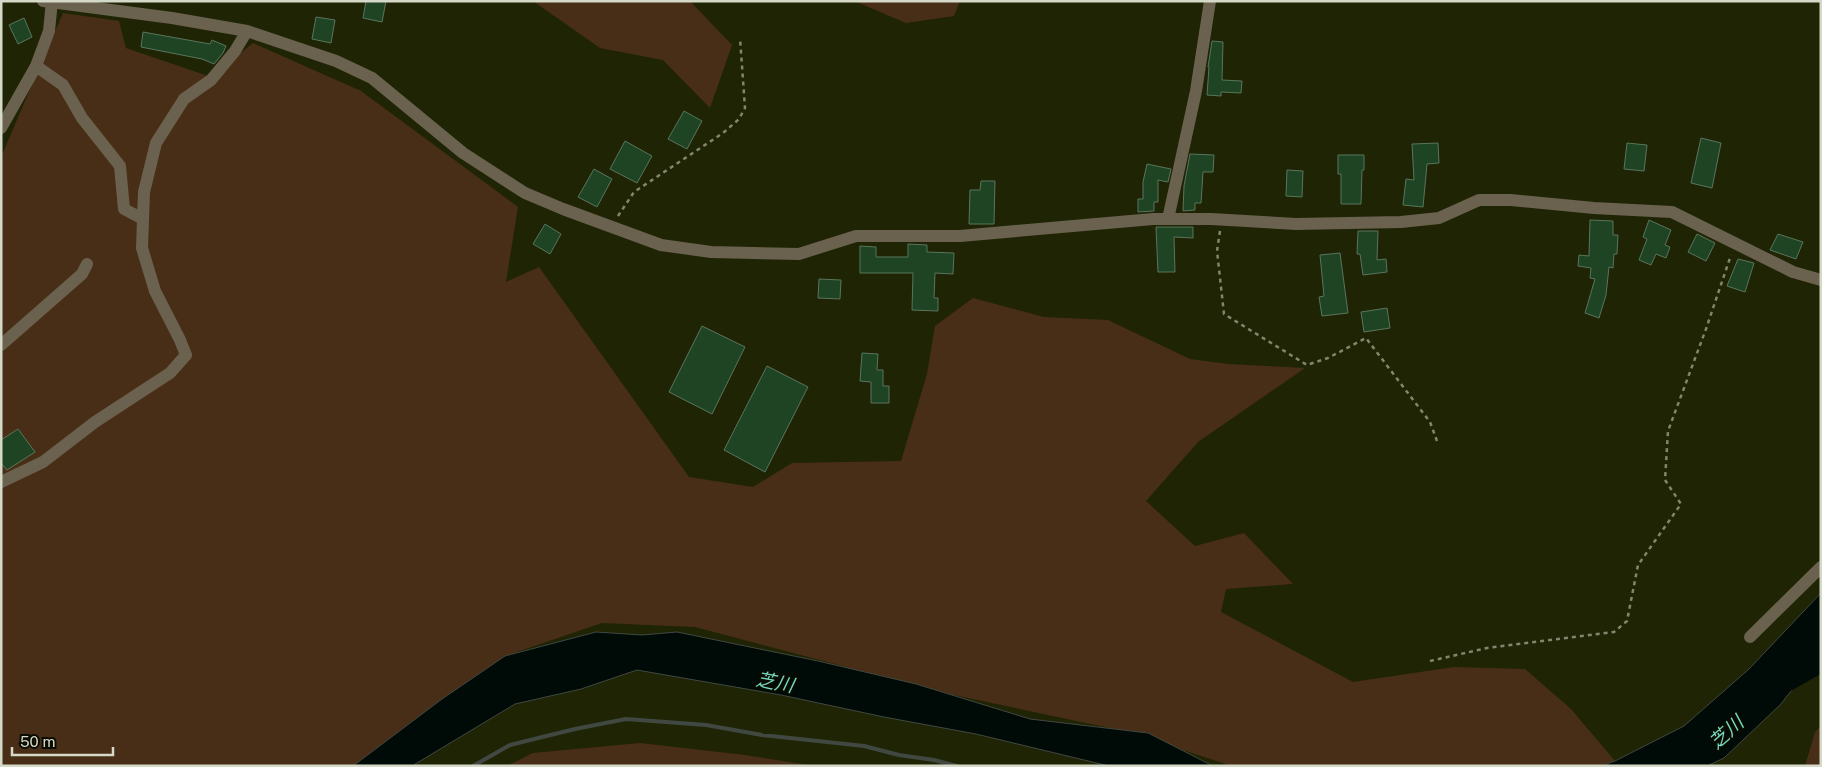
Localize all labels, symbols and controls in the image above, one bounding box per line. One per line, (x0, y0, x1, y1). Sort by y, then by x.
water label: 芝川 (754, 668, 798, 697)
water label: 芝川 (1705, 710, 1749, 753)
scale bar (12, 724, 114, 756)
text: 50 m (20, 733, 55, 750)

